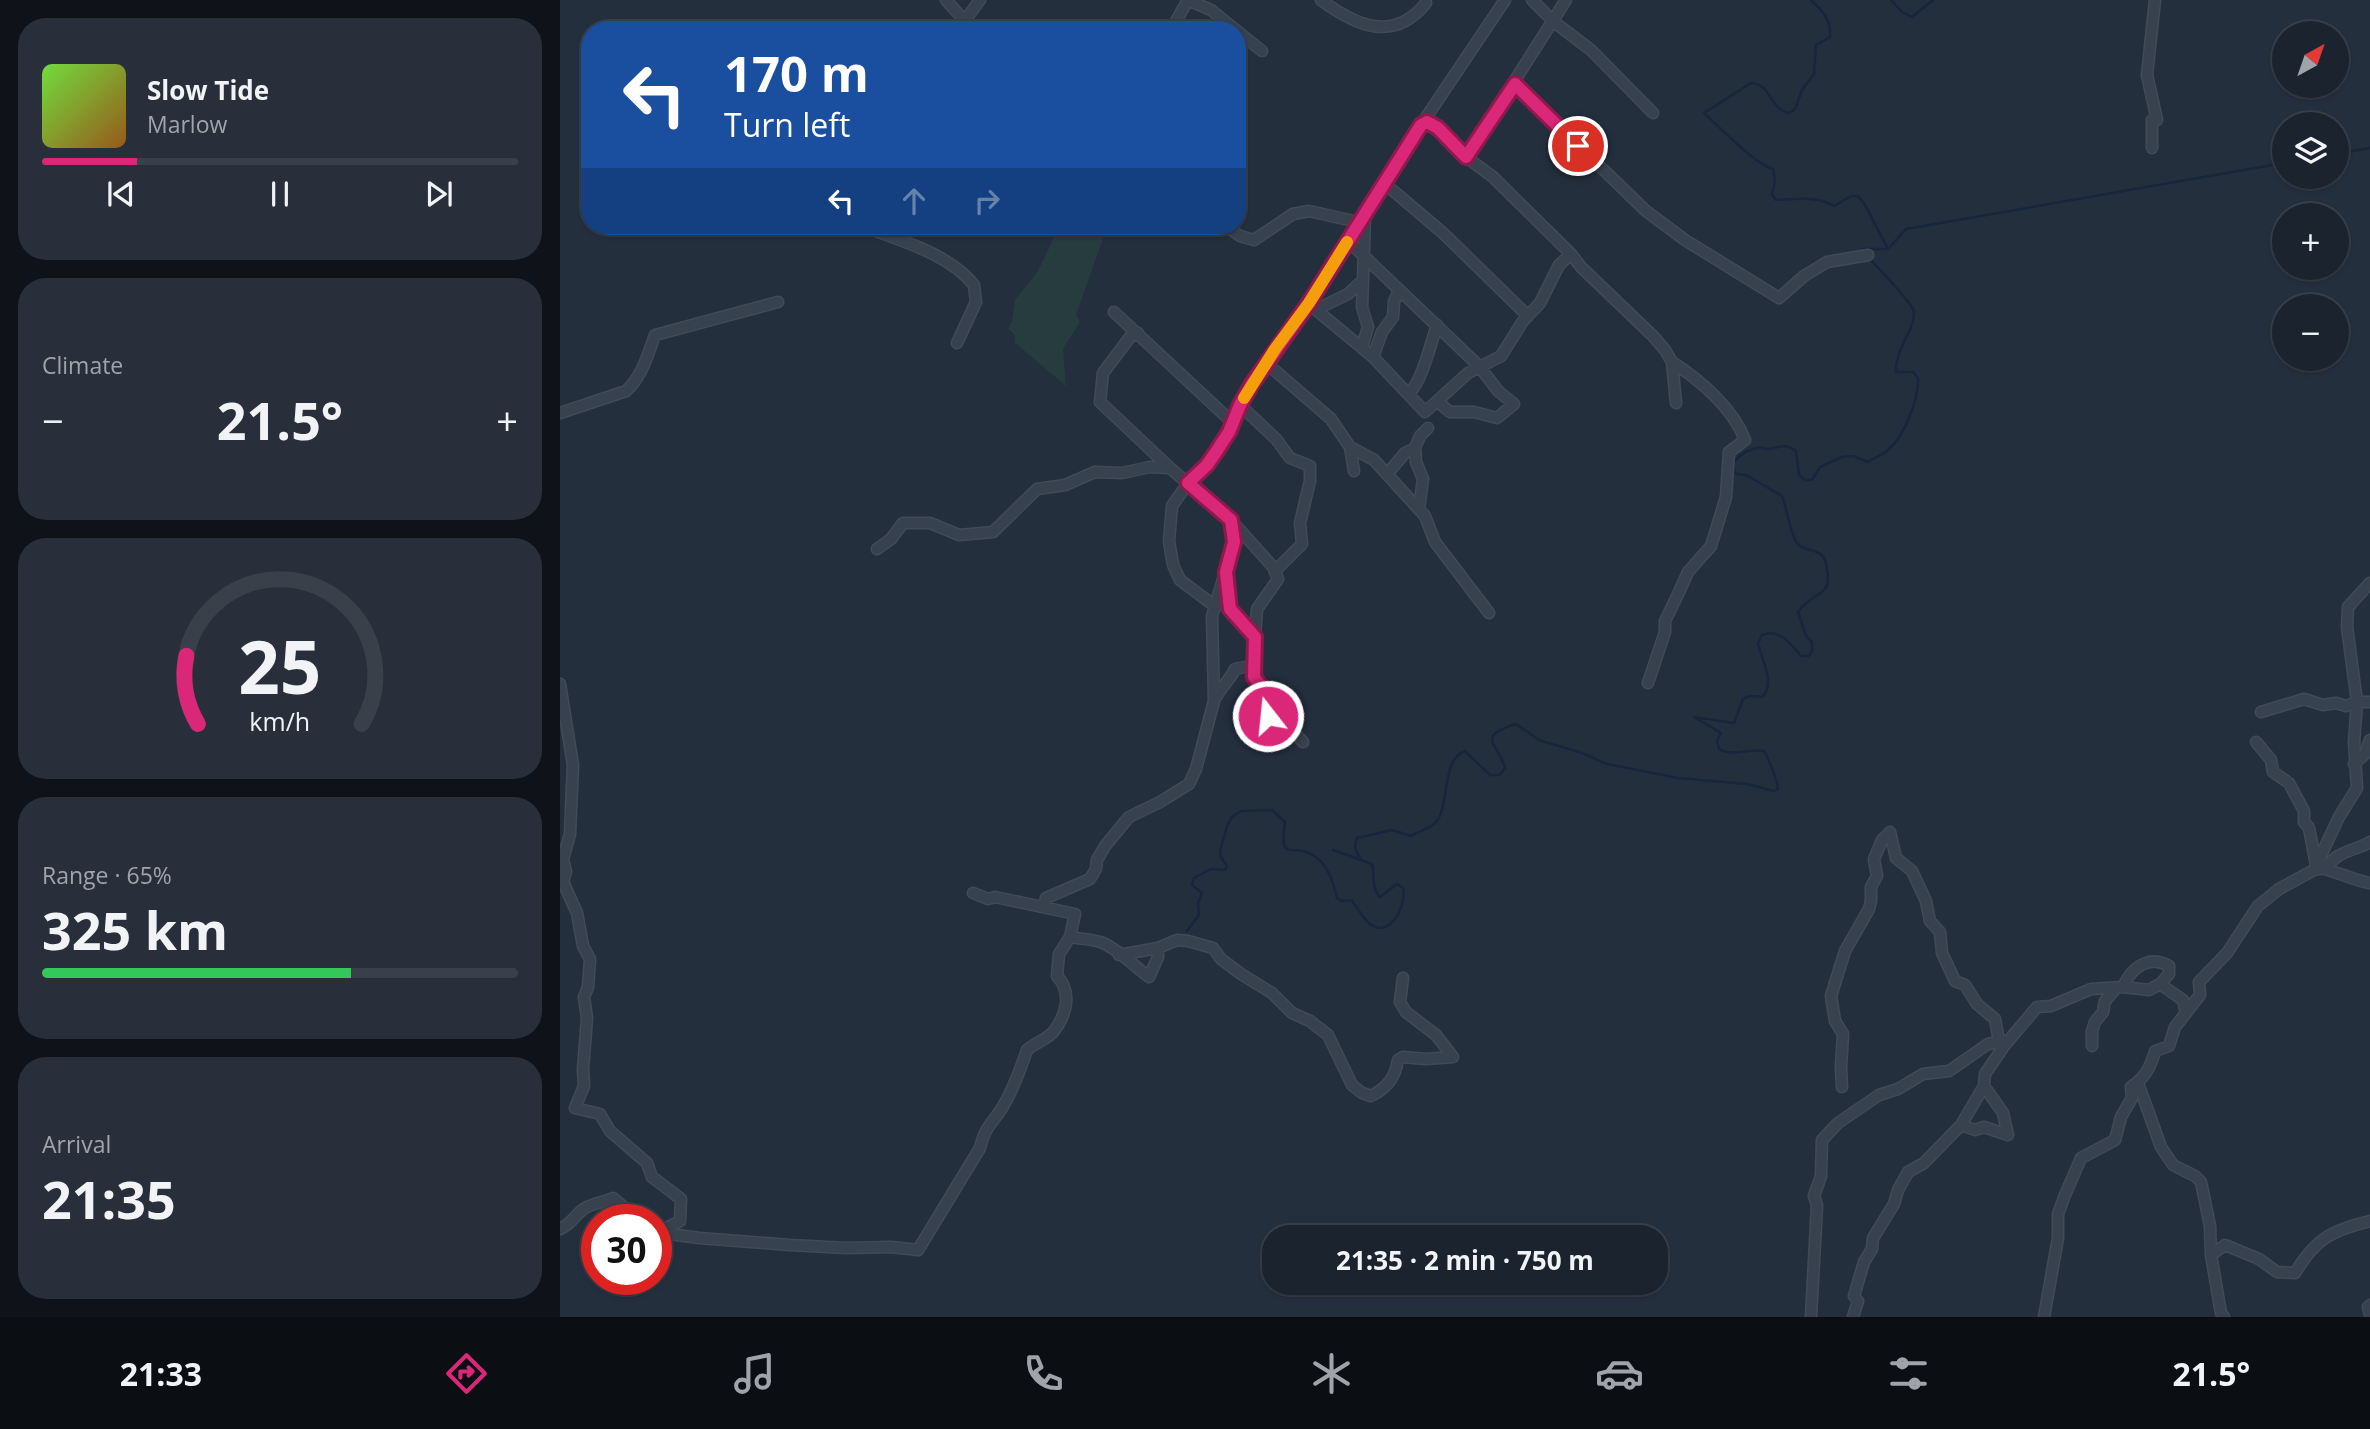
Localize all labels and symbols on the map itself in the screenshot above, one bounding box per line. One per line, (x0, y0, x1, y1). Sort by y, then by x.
north arrow (2272, 21, 2348, 98)
pin (1548, 116, 1608, 176)
position arrow (1231, 679, 1305, 753)
speed limit sign: 30 (581, 1204, 672, 1295)

